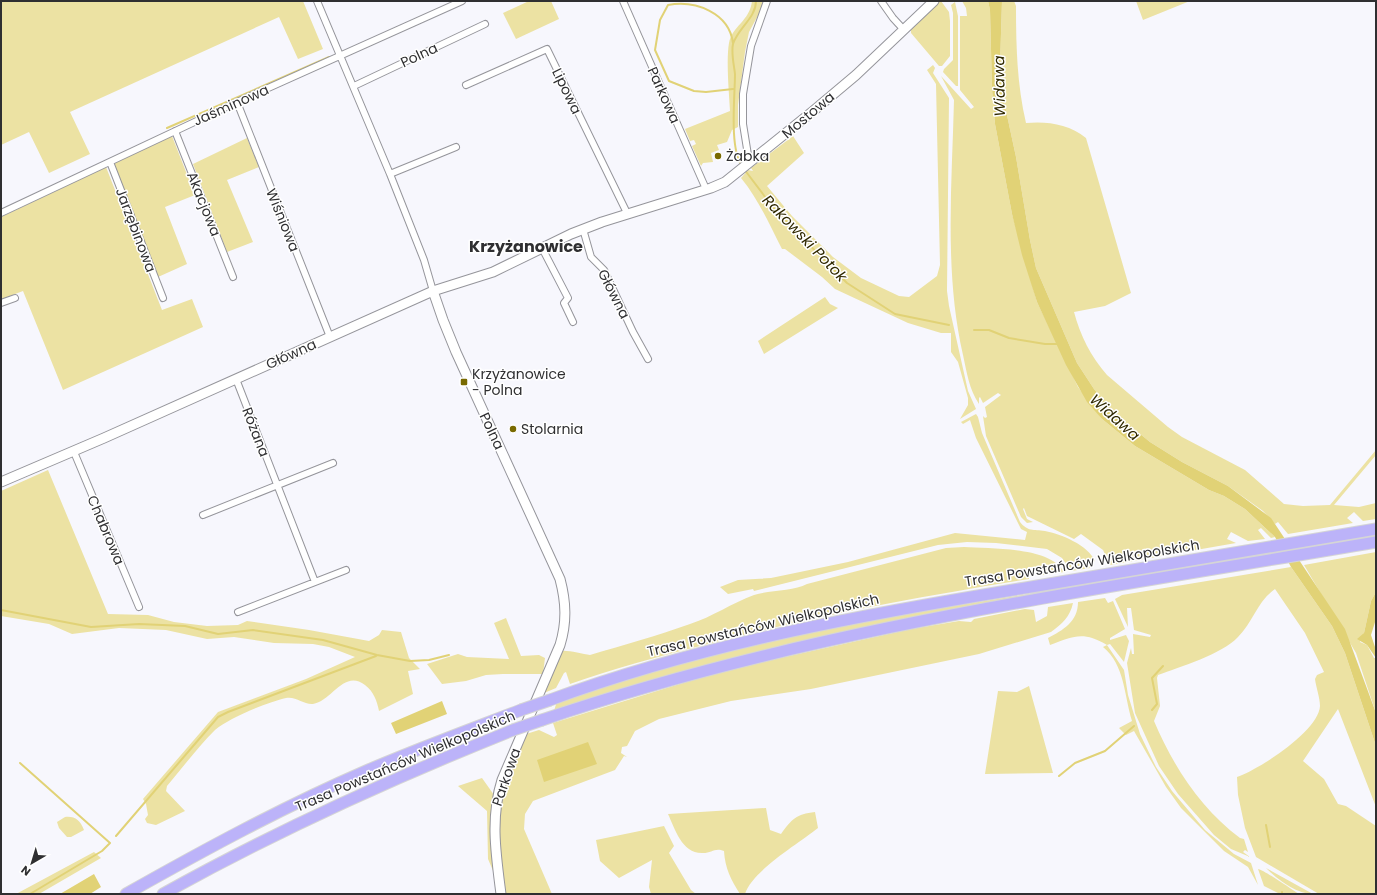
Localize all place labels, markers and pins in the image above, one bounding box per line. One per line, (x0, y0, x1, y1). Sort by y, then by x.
place label: Żabka (726, 146, 769, 166)
marker: Żabka (713, 151, 723, 161)
place label: Krzyżanowice - Polna (472, 364, 566, 400)
marker: Krzyżanowice - Polna (459, 377, 469, 387)
place label: Stolarnia (521, 419, 583, 439)
marker: Stolarnia (508, 424, 518, 434)

